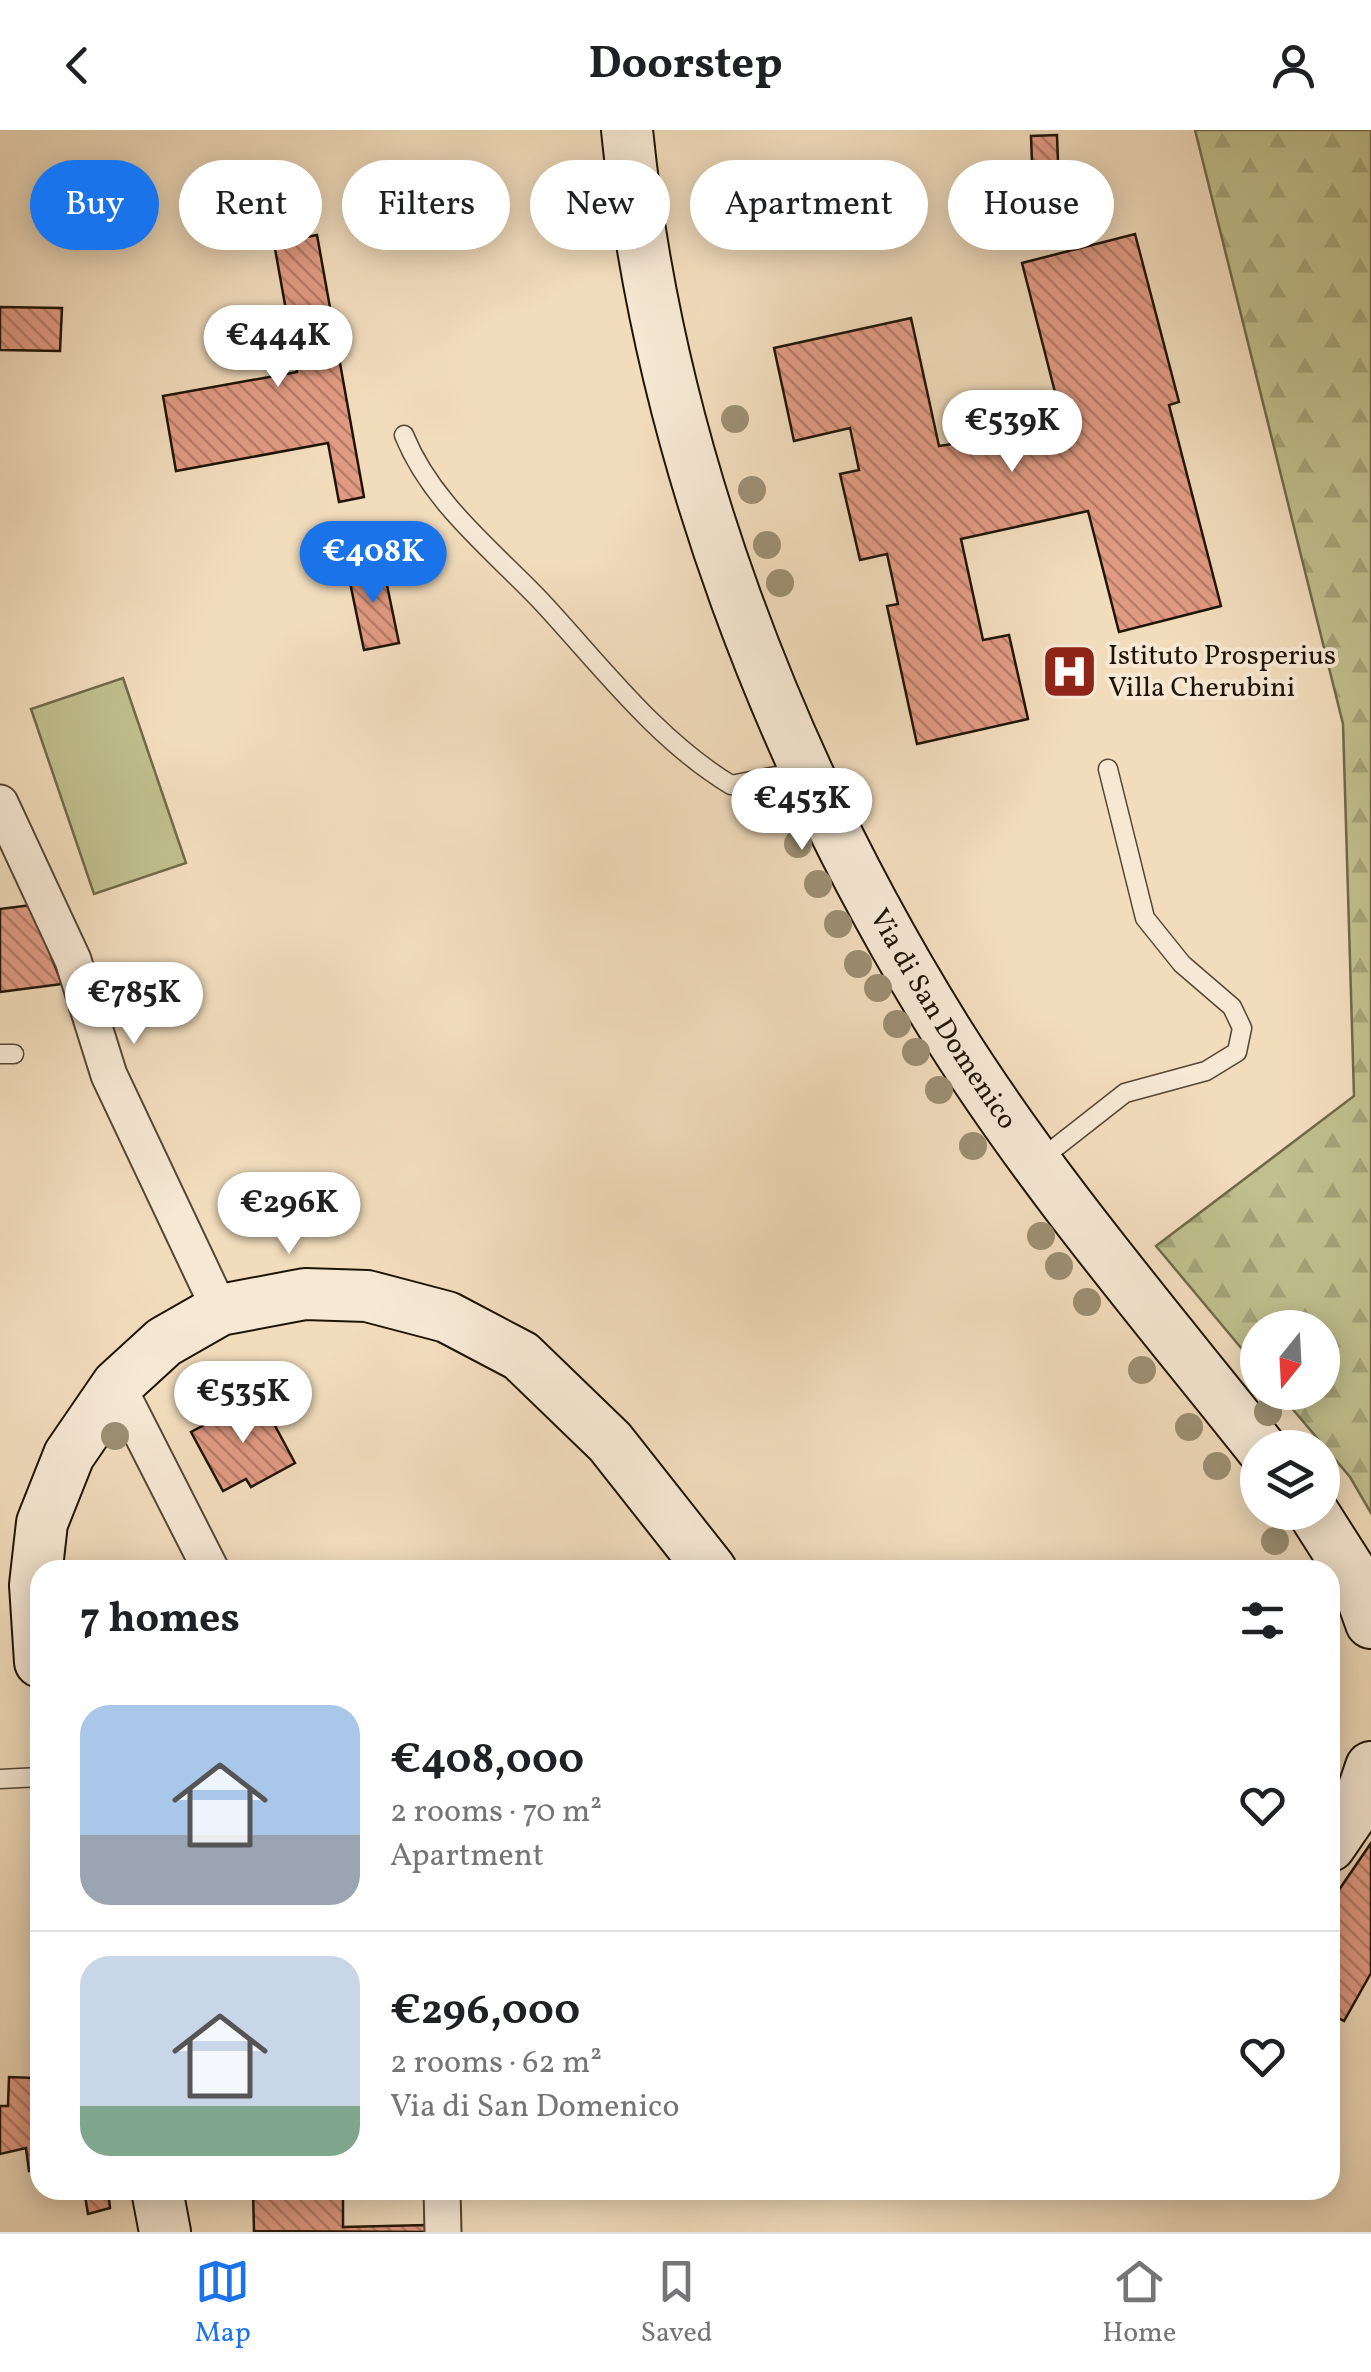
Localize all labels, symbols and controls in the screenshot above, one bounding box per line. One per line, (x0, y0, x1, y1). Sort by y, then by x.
text: Doorstep (588, 34, 783, 97)
icon: back (50, 38, 105, 93)
icon: person (1266, 38, 1321, 93)
chip: Buy (30, 160, 159, 250)
chip: Rent (179, 160, 322, 250)
chip: Filters (342, 160, 510, 250)
chip: New (530, 160, 670, 250)
chip: Apartment (690, 160, 928, 250)
chip: House (948, 160, 1114, 250)
pin: €444K (208, 305, 348, 390)
text: €444K (226, 315, 330, 359)
pin: €539K (942, 390, 1082, 475)
text: €539K (964, 400, 1060, 444)
pin: €408K (303, 521, 443, 606)
text: €408K (322, 531, 424, 575)
place label: Istituto Prosperius Villa Cherubini (1108, 637, 1336, 708)
hospital icon: Istituto Prosperius Villa Cherubini (1039, 642, 1099, 702)
pin: €453K (732, 768, 872, 853)
text: €453K (753, 778, 851, 822)
street label: Via di San Domenico (860, 902, 1026, 1138)
pin: €785K (64, 962, 204, 1047)
text: €785K (87, 972, 181, 1016)
pin: €296K (219, 1172, 359, 1257)
text: €296K (239, 1182, 339, 1226)
north arrow (1240, 1310, 1340, 1410)
map controls (1240, 1310, 1340, 1530)
pin: €535K (173, 1361, 313, 1446)
text: €535K (196, 1371, 290, 1415)
button: layers (1240, 1430, 1340, 1530)
text: 7 homes (80, 1591, 240, 1650)
icon: filters (1235, 1593, 1290, 1648)
text: €408,000 (390, 1732, 584, 1791)
icon: home (160, 1745, 280, 1865)
icon: heart (1235, 1778, 1290, 1833)
text: 2 rooms · 70 m² (390, 1791, 602, 1835)
text: Apartment (390, 1835, 544, 1879)
text: €296,000 (390, 1983, 580, 2042)
icon: home (160, 1996, 280, 2116)
icon: heart (1235, 2029, 1290, 2084)
text: 2 rooms · 62 m² (390, 2042, 602, 2086)
text: Via di San Domenico (390, 2086, 679, 2130)
tab: Map (195, 2254, 251, 2353)
tab: Saved (640, 2254, 713, 2353)
tab: Home (1102, 2254, 1176, 2353)

